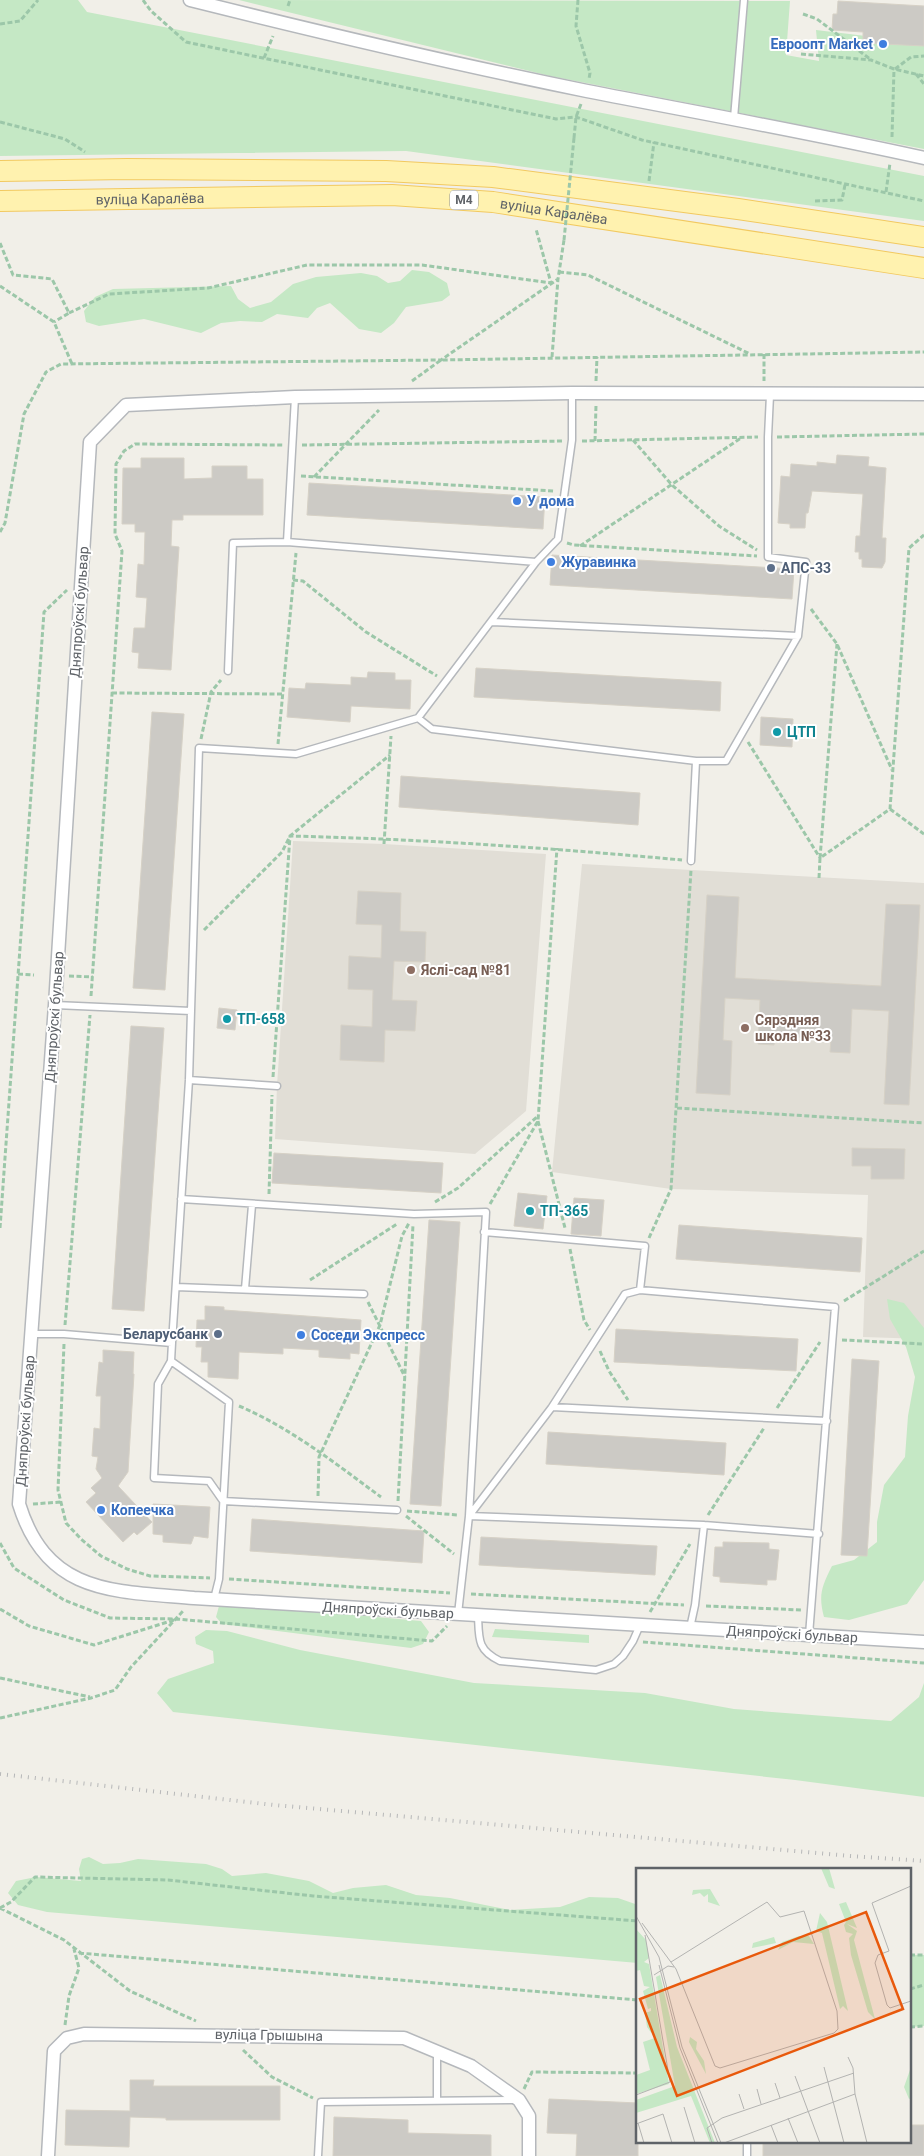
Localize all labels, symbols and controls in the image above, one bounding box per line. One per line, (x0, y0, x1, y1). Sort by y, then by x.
place label: Евроопт Market (770, 36, 873, 52)
marker: Евроопт Market (877, 38, 889, 50)
street label: вуліца Каралёва (96, 190, 204, 208)
road number: М4 (450, 190, 478, 210)
street label: вуліца Каралёва (499, 195, 609, 227)
place label: У дома (527, 493, 575, 509)
marker: У дома (511, 495, 523, 507)
street label: Дняпроўскі бульвар (66, 546, 92, 678)
place label: Журавинка (561, 554, 637, 570)
marker: Журавинка (545, 556, 557, 568)
place label: АПС-33 (781, 560, 831, 576)
marker: АПС-33 (765, 562, 777, 574)
place label: ЦТП (787, 724, 816, 740)
marker: ЦТП (771, 726, 783, 738)
street label: Дняпроўскі бульвар (41, 951, 67, 1083)
place label: Яслі-сад №81 (420, 962, 511, 978)
marker: Яслі-сад №81 (405, 964, 417, 976)
place label: ТП-658 (237, 1011, 285, 1027)
place label: Сярэдняя школа №33 (755, 1012, 831, 1044)
marker: ТП-658 (221, 1013, 233, 1025)
marker: Сярэдняя школа №33 (739, 1022, 751, 1034)
place label: ТП-365 (540, 1203, 588, 1219)
marker: ТП-365 (524, 1205, 536, 1217)
place label: Беларусбанк (123, 1326, 208, 1342)
place label: Соседи Экспресс (311, 1327, 425, 1343)
marker: Беларусбанк (212, 1328, 224, 1340)
marker: Соседи Экспресс (295, 1329, 307, 1341)
street label: Дняпроўскі бульвар (12, 1355, 38, 1487)
place label: Копеечка (111, 1502, 174, 1518)
marker: Копеечка (95, 1504, 107, 1516)
street label: Дняпроўскі бульвар (322, 1599, 454, 1621)
street label: Дняпроўскі бульвар (726, 1623, 858, 1645)
inset map (636, 1868, 912, 2144)
street label: вуліца Грышына (215, 2026, 323, 2044)

